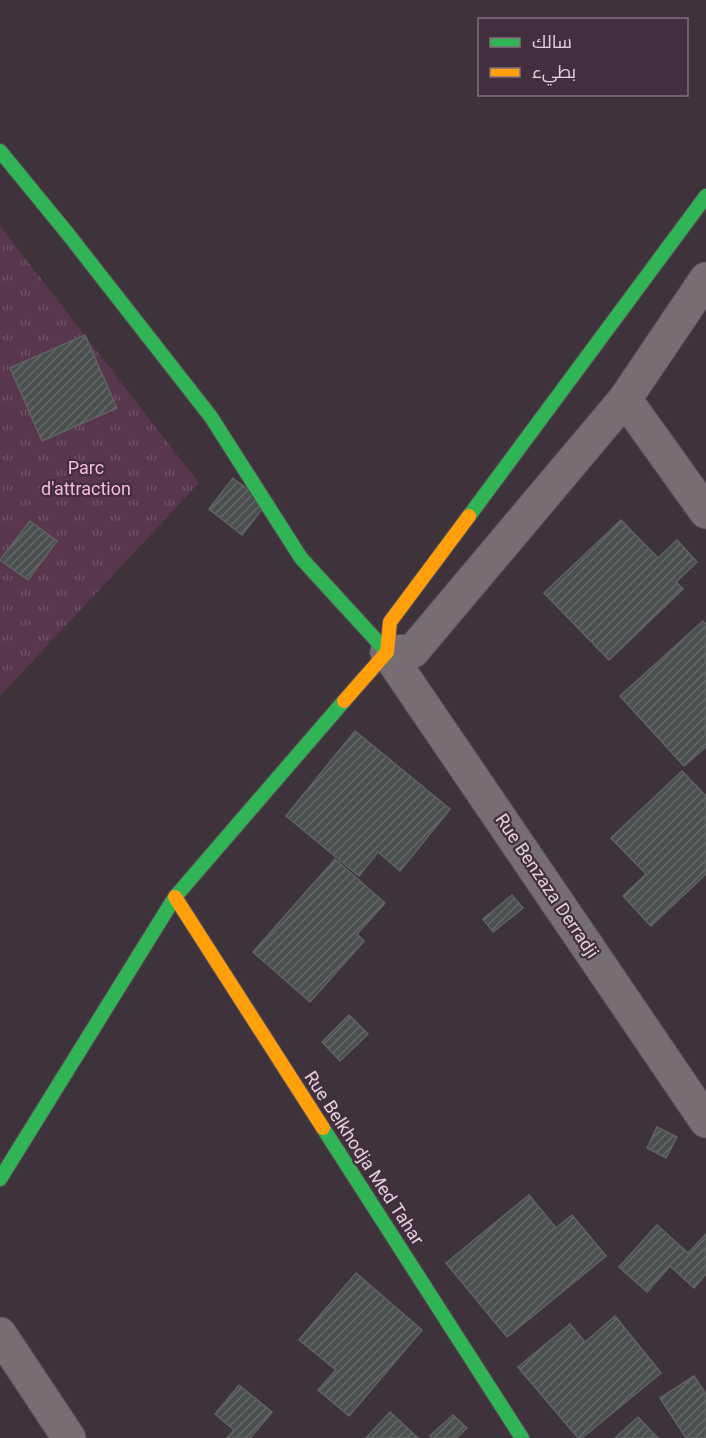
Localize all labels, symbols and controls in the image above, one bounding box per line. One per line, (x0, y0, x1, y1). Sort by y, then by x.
legend (478, 18, 688, 96)
text: سالك (532, 31, 572, 52)
text: بطيء (532, 61, 576, 86)
park label: Parc d'attraction (41, 457, 131, 499)
street label: Rue Benzaza Derradji (491, 810, 604, 962)
street label: Rue Belkhodja Med Tahar (300, 1067, 429, 1249)

